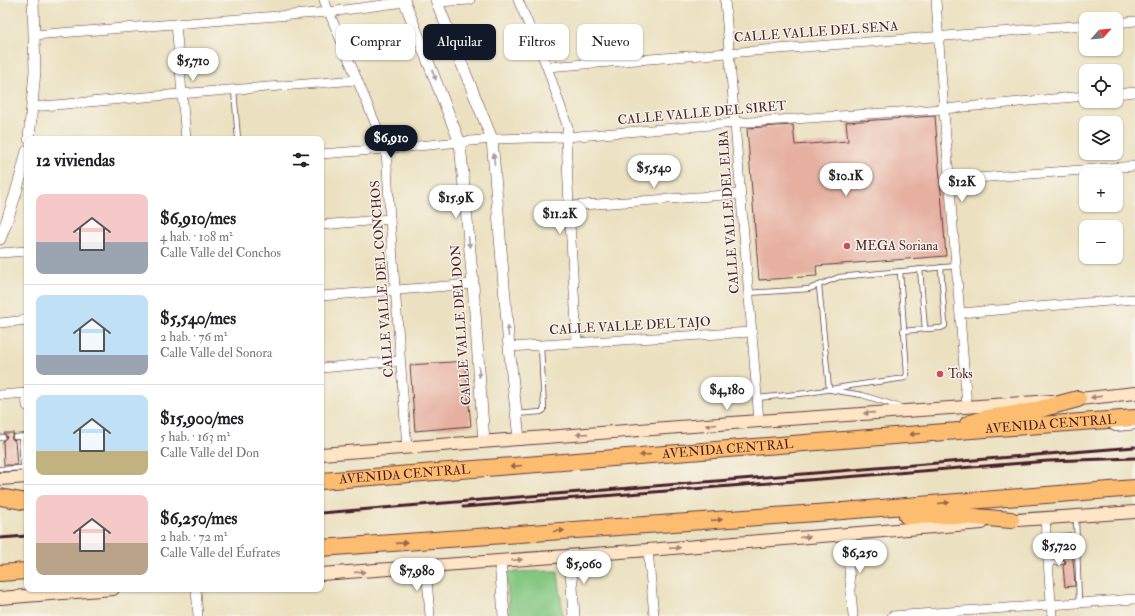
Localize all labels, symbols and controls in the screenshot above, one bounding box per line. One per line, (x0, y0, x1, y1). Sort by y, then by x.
north arrow (1079, 12, 1123, 56)
map controls (1079, 12, 1123, 264)
street label: CALLE VALLE DEL SENA (733, 18, 899, 46)
chip: Comprar (336, 24, 415, 60)
chip: Alquilar (423, 24, 496, 60)
chip: Filtros (504, 24, 569, 60)
chip: Nuevo (577, 24, 643, 60)
pin: $5,710 (160, 48, 226, 82)
text: $5,710 (177, 53, 209, 69)
button: locate (1079, 64, 1123, 108)
one-way arrow (431, 70, 437, 82)
street label: CALLE VALLE DEL SIRET (617, 98, 787, 128)
button: layers (1079, 116, 1123, 160)
pin: $6,910 (358, 125, 424, 159)
street label: CALLE VALLE DEL ELBA (715, 129, 743, 294)
text: $6,910 (374, 130, 408, 146)
icon: filters (290, 149, 312, 171)
text: 12 viviendas (36, 150, 115, 171)
one-way arrow (490, 153, 497, 165)
pin: $5,540 (621, 155, 687, 189)
text: $5,540 (637, 160, 671, 176)
pin: $10.1K (813, 163, 879, 197)
text: $10.1K (829, 168, 863, 184)
button: + (1079, 168, 1123, 212)
pin: $12K (938, 169, 986, 203)
text: $12K (948, 174, 976, 190)
street label: CALLE VALLE DEL CONCHOS (367, 180, 397, 378)
pin: $15.9K (423, 185, 489, 219)
text: $15.9K (438, 190, 474, 206)
pin: $11.2K (527, 201, 593, 235)
text: $11.2K (543, 206, 577, 222)
text: $6,910/mes (160, 208, 236, 229)
icon: home (68, 210, 116, 258)
button: − (1079, 220, 1123, 264)
text: 4 hab. · 108 m² (160, 229, 233, 245)
one-way arrow (466, 236, 473, 248)
place label: MEGA Soriana (855, 238, 939, 254)
marker: MEGA Soriana (842, 241, 852, 251)
street label: CALLE VALLE DEL DON (447, 244, 475, 406)
text: Calle Valle del Conchos (160, 245, 281, 261)
text: $5,540/mes (160, 308, 236, 329)
icon: home (68, 311, 116, 359)
street label: CALLE VALLE DEL TAJO (549, 314, 711, 338)
one-way arrow (505, 325, 511, 337)
text: 2 hab. · 76 m² (160, 329, 227, 345)
text: Calle Valle del Sonora (160, 345, 272, 361)
one-way arrow (475, 366, 482, 378)
place label: Toks (948, 366, 973, 382)
marker: Toks (935, 369, 945, 379)
pin: $4,180 (694, 377, 760, 411)
text: $4,180 (709, 382, 745, 398)
one-way arrow (1090, 394, 1102, 401)
text: $15,900/mes (160, 408, 244, 429)
one-way arrow (863, 410, 875, 417)
icon: home (68, 411, 116, 459)
street label: AVENIDA CENTRAL (984, 411, 1118, 437)
one-way arrow (705, 421, 717, 428)
text: 5 hab. · 163 m² (160, 429, 230, 445)
one-way arrow (576, 431, 588, 438)
one-way arrow (909, 431, 921, 438)
street label: AVENIDA CENTRAL (661, 436, 795, 462)
text: Calle Valle del Don (160, 445, 259, 461)
one-way arrow (639, 452, 651, 459)
street label: AVENIDA CENTRAL (338, 461, 472, 488)
one-way arrow (510, 462, 522, 469)
one-way arrow (938, 499, 950, 506)
text: $6,250/mes (160, 508, 237, 529)
icon: home (68, 511, 116, 559)
one-way arrow (711, 517, 723, 524)
one-way arrow (553, 528, 565, 535)
text: 2 hab. · 72 m² (160, 529, 227, 545)
pin: $5,720 (1026, 533, 1092, 567)
one-way arrow (799, 534, 811, 541)
text: $5,720 (1042, 538, 1076, 554)
one-way arrow (396, 539, 408, 546)
pin: $6,250 (827, 540, 893, 574)
one-way arrow (669, 544, 681, 551)
text: Calle Valle del Éufrates (160, 545, 280, 561)
text: $6,250 (842, 545, 878, 561)
pin: $5,060 (551, 551, 617, 585)
one-way arrow (511, 556, 523, 563)
text: $5,060 (566, 556, 602, 572)
pin: $7,980 (384, 558, 450, 592)
text: $7,980 (399, 563, 435, 579)
one-way arrow (354, 568, 366, 575)

